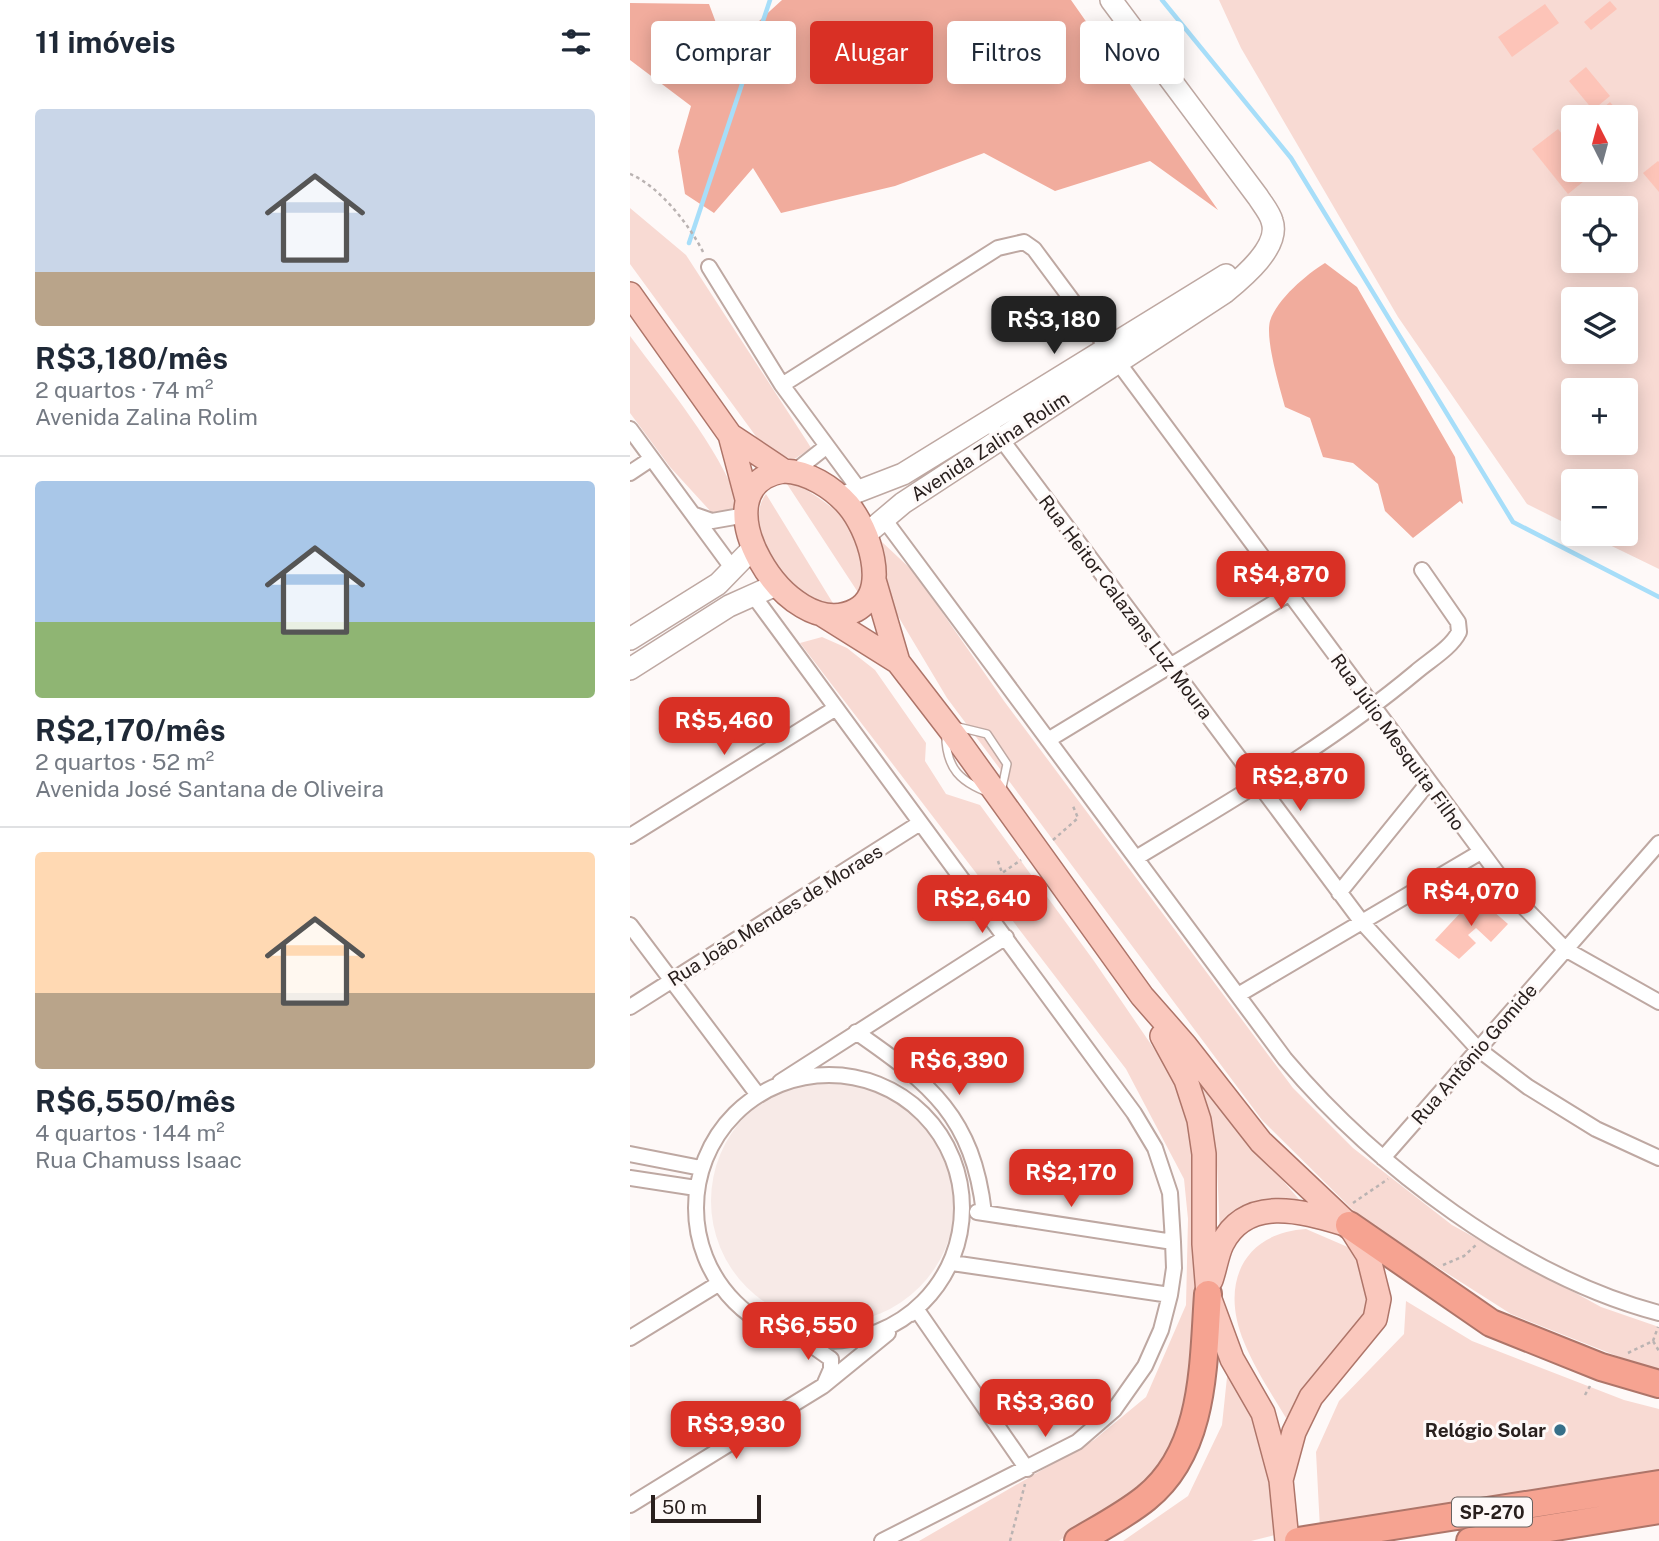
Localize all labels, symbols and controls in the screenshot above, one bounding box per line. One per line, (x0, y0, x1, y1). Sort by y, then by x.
chip: Comprar (651, 21, 796, 84)
chip: Alugar (810, 21, 933, 84)
chip: Filtros (947, 21, 1066, 84)
chip: Novo (1080, 21, 1184, 84)
icon: filters (557, 23, 595, 61)
text: 11 imóveis (35, 24, 176, 60)
north arrow (1561, 105, 1638, 182)
map controls (1561, 105, 1638, 546)
icon: home (252, 155, 378, 281)
button: locate (1561, 196, 1638, 273)
button: layers (1561, 287, 1638, 364)
pin: R$3,180 (989, 296, 1119, 356)
text: R$3,180 (1007, 305, 1101, 332)
text: R$3,180/mês (35, 340, 228, 376)
text: 2 quartos · 74 m² (35, 376, 213, 403)
button: + (1561, 378, 1638, 455)
street label: Avenida Zalina Rolim (907, 387, 1073, 505)
text: Avenida Zalina Rolim (35, 403, 258, 430)
button: − (1561, 469, 1638, 546)
street label: Rua Heitor Calazans Luz Moura (1034, 491, 1218, 723)
icon: home (252, 527, 378, 653)
pin: R$4,870 (1216, 552, 1346, 611)
text: R$4,870 (1232, 560, 1330, 587)
street label: Rua Júlio Mesquita Filho (1326, 649, 1470, 835)
pin: R$5,460 (659, 698, 789, 757)
text: R$5,460 (675, 706, 773, 733)
text: R$2,170/mês (35, 712, 226, 748)
text: 2 quartos · 52 m² (35, 748, 214, 775)
pin: R$2,870 (1235, 754, 1365, 813)
text: R$2,870 (1252, 762, 1348, 789)
text: Avenida José Santana de Oliveira (35, 775, 384, 802)
street label: Rua João Mendes de Moraes (664, 840, 886, 990)
pin: R$4,070 (1406, 869, 1536, 928)
pin: R$2,640 (917, 876, 1047, 935)
text: R$4,070 (1423, 877, 1519, 904)
text: R$2,640 (933, 884, 1031, 911)
icon: home (252, 898, 378, 1024)
street label: Rua Antônio Gomide (1407, 979, 1541, 1129)
pin: R$6,390 (894, 1038, 1024, 1097)
text: R$6,390 (910, 1046, 1008, 1073)
text: R$6,550/mês (35, 1083, 236, 1119)
text: 4 quartos · 144 m² (35, 1119, 225, 1146)
text: Rua Chamuss Isaac (35, 1146, 242, 1173)
pin: R$2,170 (1006, 1150, 1136, 1209)
text: R$2,170 (1025, 1158, 1117, 1185)
pin: R$6,550 (743, 1302, 873, 1362)
text: R$6,550 (758, 1311, 858, 1338)
pin: R$3,360 (980, 1380, 1110, 1439)
text: R$3,360 (996, 1388, 1094, 1415)
pin: R$3,930 (671, 1402, 801, 1461)
text: R$3,930 (687, 1410, 785, 1437)
place label: Relógio Solar (1425, 1419, 1546, 1441)
marker: Relógio Solar (1552, 1422, 1568, 1438)
scale bar (651, 1492, 761, 1524)
text: 50 m (662, 1496, 707, 1518)
road number: SP-270 (1452, 1498, 1532, 1526)

